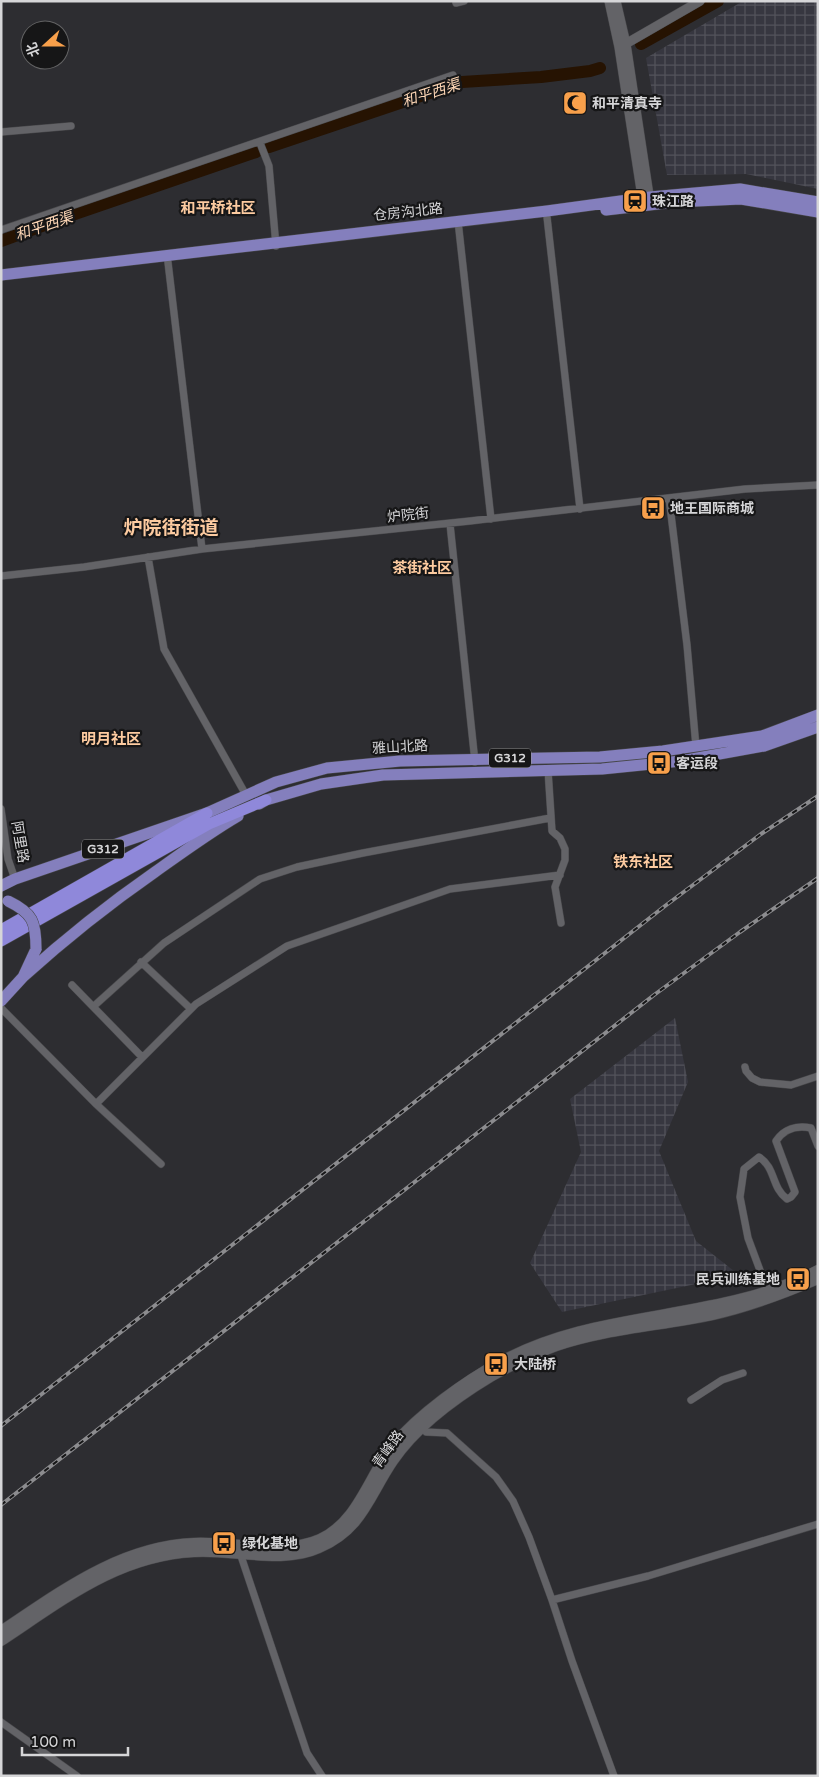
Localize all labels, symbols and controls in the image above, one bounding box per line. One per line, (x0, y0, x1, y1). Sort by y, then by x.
north arrow (20, 20, 70, 70)
text: 北 (23, 40, 44, 59)
water label: 和平西渠 (400, 75, 464, 111)
mosque icon: 和平清真寺 (562, 90, 588, 116)
place label: 和平清真寺 (592, 95, 662, 112)
station icon: 珠江路 (622, 188, 648, 214)
place label: 珠江路 (652, 193, 694, 210)
district label: 和平桥社区 (180, 199, 256, 217)
street label: 仓房沟北路 (372, 200, 444, 224)
water label: 和平西渠 (13, 207, 77, 244)
bus stop icon: 地王国际商城 (640, 495, 666, 521)
place label: 地王国际商城 (670, 500, 754, 517)
street label: 炉院街 (386, 504, 430, 526)
district label: 炉院街街道 (123, 517, 219, 539)
district label: 茶街社区 (392, 559, 452, 577)
district label: 明月社区 (81, 730, 141, 748)
street label: 雅山北路 (372, 737, 428, 757)
road number: G312 (489, 748, 531, 768)
bus stop icon: 客运段 (646, 750, 672, 776)
place label: 客运段 (676, 755, 718, 772)
street label: 阿里路 (8, 820, 32, 864)
road number: G312 (82, 840, 124, 859)
district label: 铁东社区 (613, 853, 673, 871)
bus stop icon: 民兵训练基地 (785, 1266, 811, 1292)
place label: 民兵训练基地 (696, 1271, 780, 1288)
bus stop icon: 大陆桥 (483, 1351, 509, 1377)
place label: 大陆桥 (514, 1356, 556, 1373)
street label: 青峰路 (369, 1427, 407, 1471)
bus stop icon: 绿化基地 (211, 1530, 237, 1556)
place label: 绿化基地 (242, 1535, 298, 1552)
scale bar (22, 1724, 129, 1756)
text: 100 m (30, 1733, 76, 1751)

